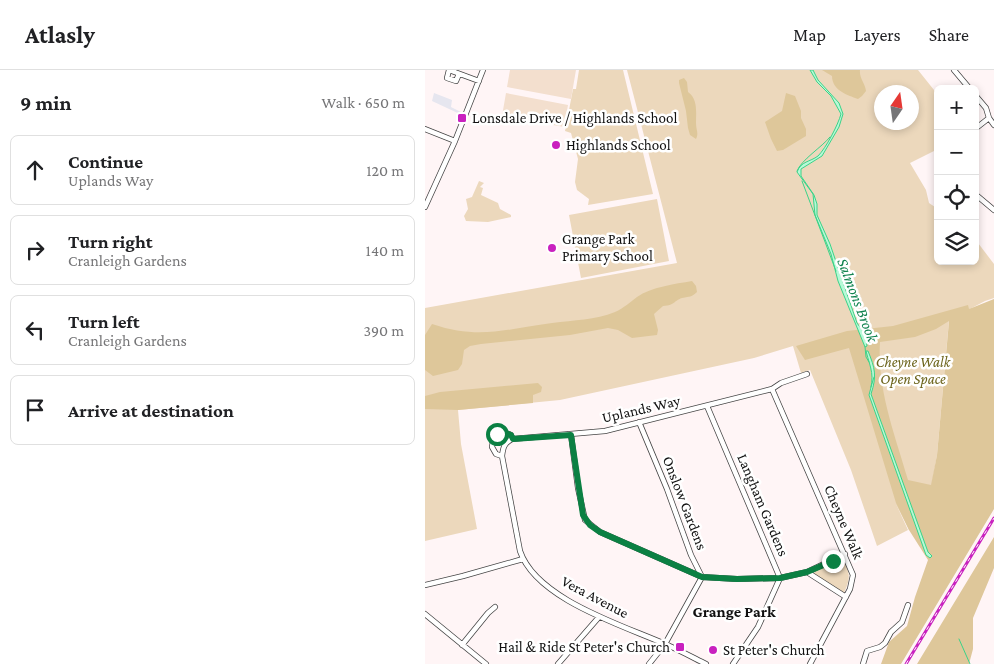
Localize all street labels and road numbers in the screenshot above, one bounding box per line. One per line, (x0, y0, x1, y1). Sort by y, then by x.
street label: Uplands Way (600, 392, 682, 427)
street label: Langham Gardens (733, 451, 792, 559)
street label: Onslow Gardens (660, 454, 710, 552)
street label: Cheyne Walk (820, 483, 867, 563)
street label: Vera Avenue (559, 573, 632, 622)

